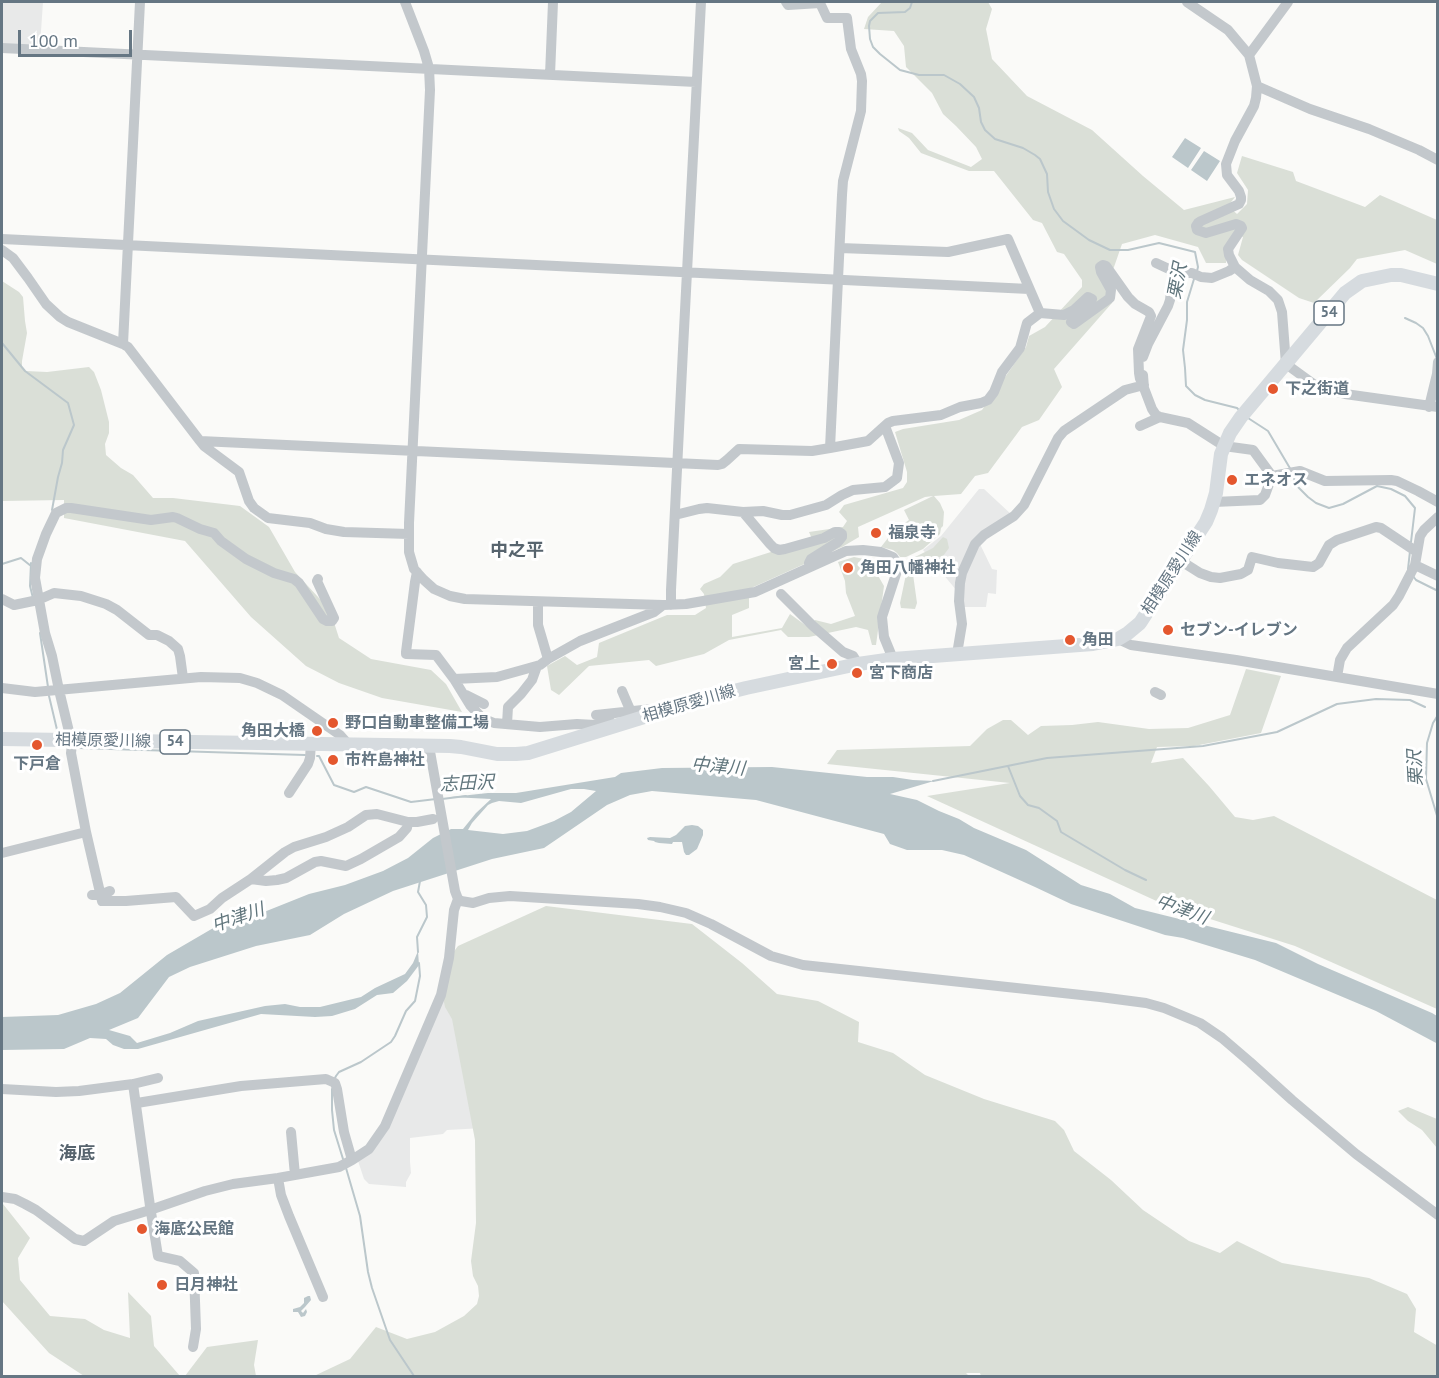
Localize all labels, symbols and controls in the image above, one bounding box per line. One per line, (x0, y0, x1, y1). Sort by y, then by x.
scale bar (21, 18, 135, 56)
text: 100 m (29, 29, 78, 52)
water label: 栗沢 (1164, 261, 1192, 301)
road number: 54 (1314, 301, 1344, 325)
place label: 下之街道 (1285, 379, 1349, 399)
marker: 下之街道 (1266, 382, 1280, 396)
place label: エネオス (1244, 470, 1308, 490)
marker: エネオス (1225, 473, 1239, 487)
place label: 福泉寺 (888, 523, 936, 543)
marker: 福泉寺 (869, 526, 883, 540)
street label: 相模原愛川線 (1138, 528, 1206, 618)
district label: 中之平 (490, 540, 544, 562)
place label: 角田八幡神社 (860, 558, 956, 578)
marker: 角田八幡神社 (841, 561, 855, 575)
place label: セブン-イレブン (1180, 620, 1298, 640)
marker: セブン-イレブン (1161, 623, 1175, 637)
place label: 角田 (1082, 630, 1114, 650)
marker: 角田 (1063, 633, 1077, 647)
place label: 宮上 (788, 654, 820, 674)
marker: 宮上 (825, 657, 839, 671)
place label: 宮下商店 (869, 663, 933, 683)
marker: 宮下商店 (850, 666, 864, 680)
street label: 相模原愛川線 (640, 682, 738, 726)
place label: 野口自動車整備工場 (345, 713, 489, 733)
marker: 野口自動車整備工場 (326, 716, 340, 730)
place label: 角田大橋 (241, 721, 305, 741)
marker: 角田大橋 (310, 724, 324, 738)
road number: 54 (160, 730, 190, 754)
street label: 相模原愛川線 (55, 731, 151, 751)
marker: 下戸倉 (30, 738, 44, 752)
water label: 栗沢 (1404, 749, 1428, 787)
place label: 市杵島神社 (345, 750, 425, 770)
marker: 市杵島神社 (326, 753, 340, 767)
place label: 下戸倉 (13, 754, 61, 774)
water label: 中津川 (690, 754, 746, 780)
water label: 志田沢 (439, 772, 495, 796)
water label: 中津川 (1153, 891, 1211, 929)
water label: 中津川 (209, 899, 267, 937)
district label: 海底 (59, 1143, 95, 1165)
place label: 海底公民館 (154, 1219, 234, 1239)
marker: 海底公民館 (135, 1222, 149, 1236)
place label: 日月神社 (174, 1275, 238, 1295)
marker: 日月神社 (155, 1278, 169, 1292)

